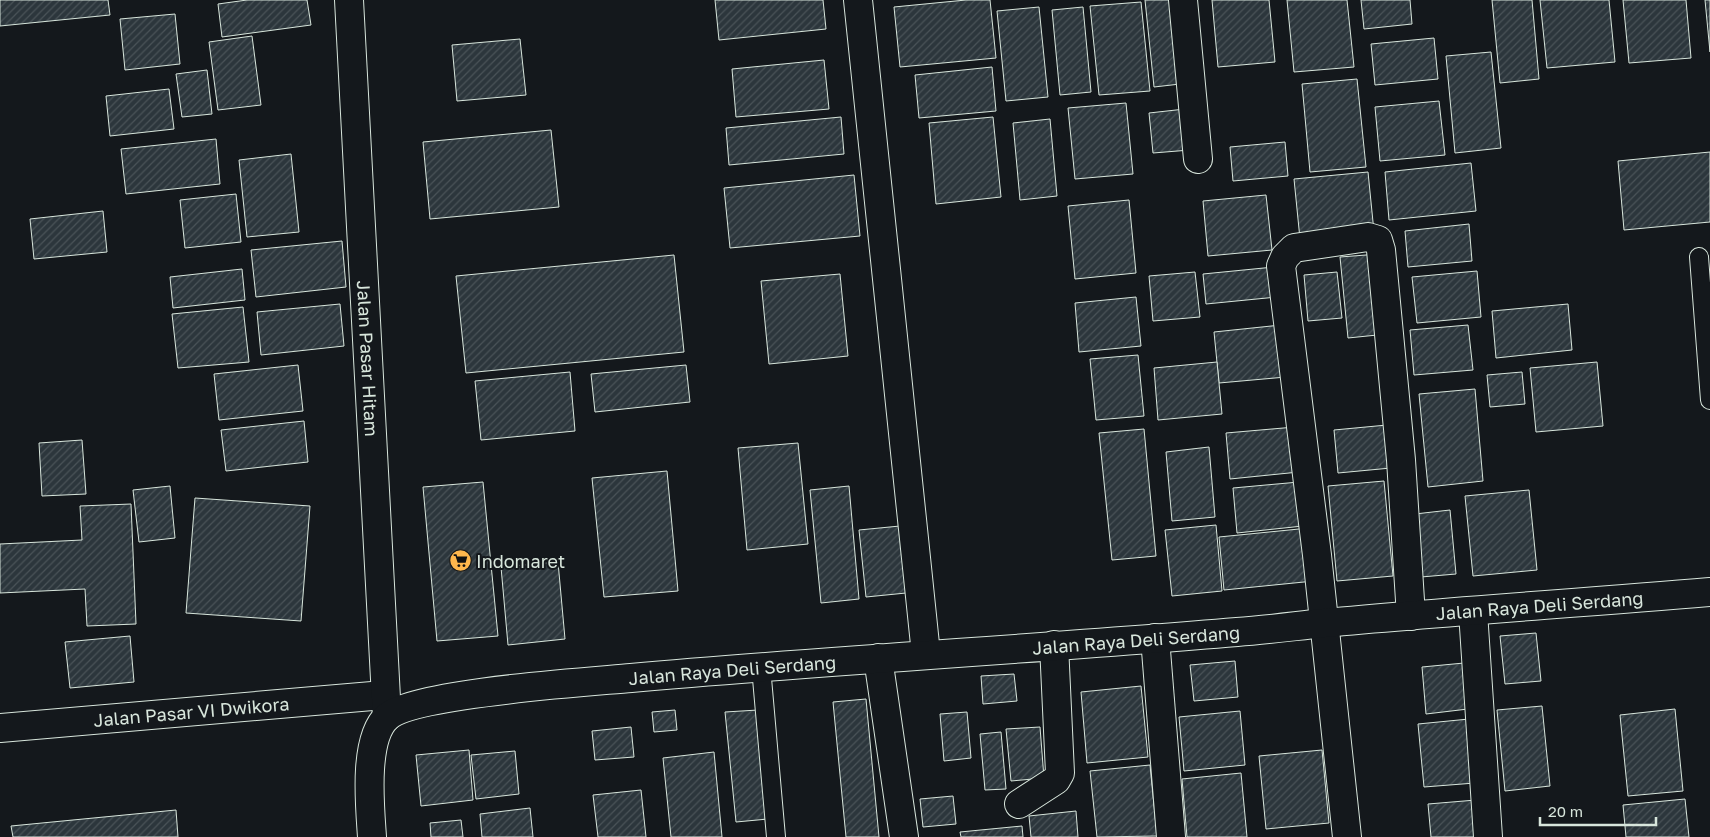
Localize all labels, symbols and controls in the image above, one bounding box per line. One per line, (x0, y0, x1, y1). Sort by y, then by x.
street label: Jalan Pasar Hitam (353, 280, 383, 437)
supermarket icon: Indomaret (448, 549, 472, 573)
place label: Indomaret (476, 550, 565, 572)
street label: Jalan Raya Deli Serdang (1435, 586, 1644, 624)
street label: Jalan Raya Deli Serdang (1031, 621, 1241, 659)
street label: Jalan Raya Deli Serdang (627, 651, 837, 689)
street label: Jalan Pasar VI Dwikora (92, 692, 290, 731)
scale bar (1540, 794, 1656, 826)
text: 20 m (1548, 802, 1583, 820)

